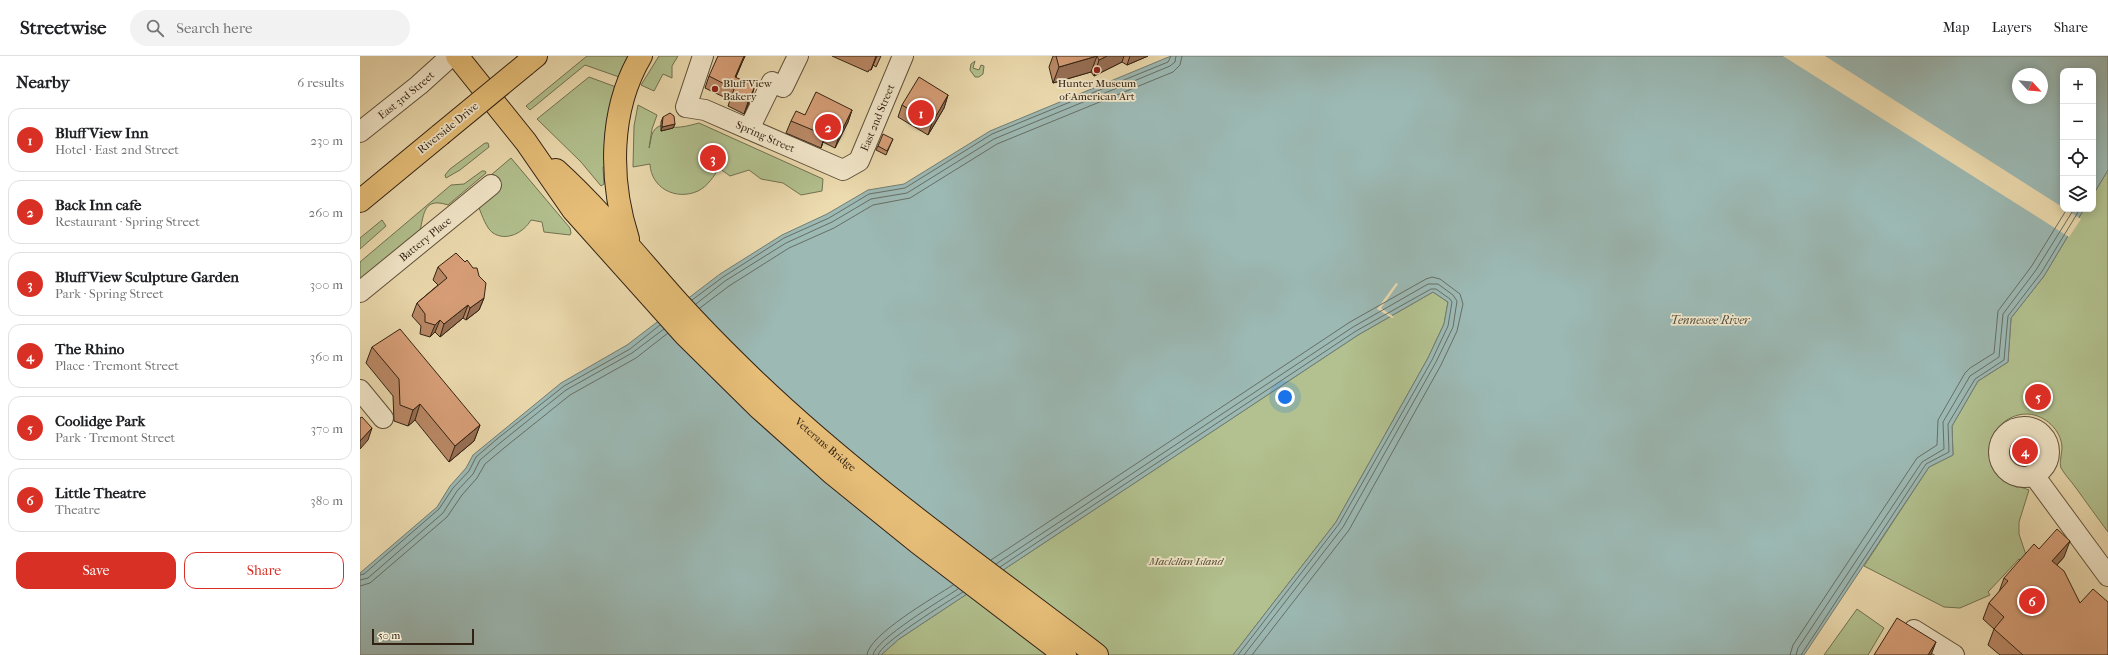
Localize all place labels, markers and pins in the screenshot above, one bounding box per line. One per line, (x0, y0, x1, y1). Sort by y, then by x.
marker: Hunter Museum of American Art (1092, 65, 1102, 75)
place label: Bluff View Bakery (723, 77, 773, 103)
place label: Hunter Museum of American Art (1058, 77, 1137, 103)
marker: Bluff View Bakery (710, 84, 720, 94)
pin: 1 (908, 98, 934, 128)
pin: 2 (815, 112, 841, 142)
pin: 3 (700, 143, 726, 173)
pin: 5 (2025, 382, 2051, 412)
pin: 4 (2012, 436, 2038, 466)
pin: 6 (2019, 586, 2045, 616)

